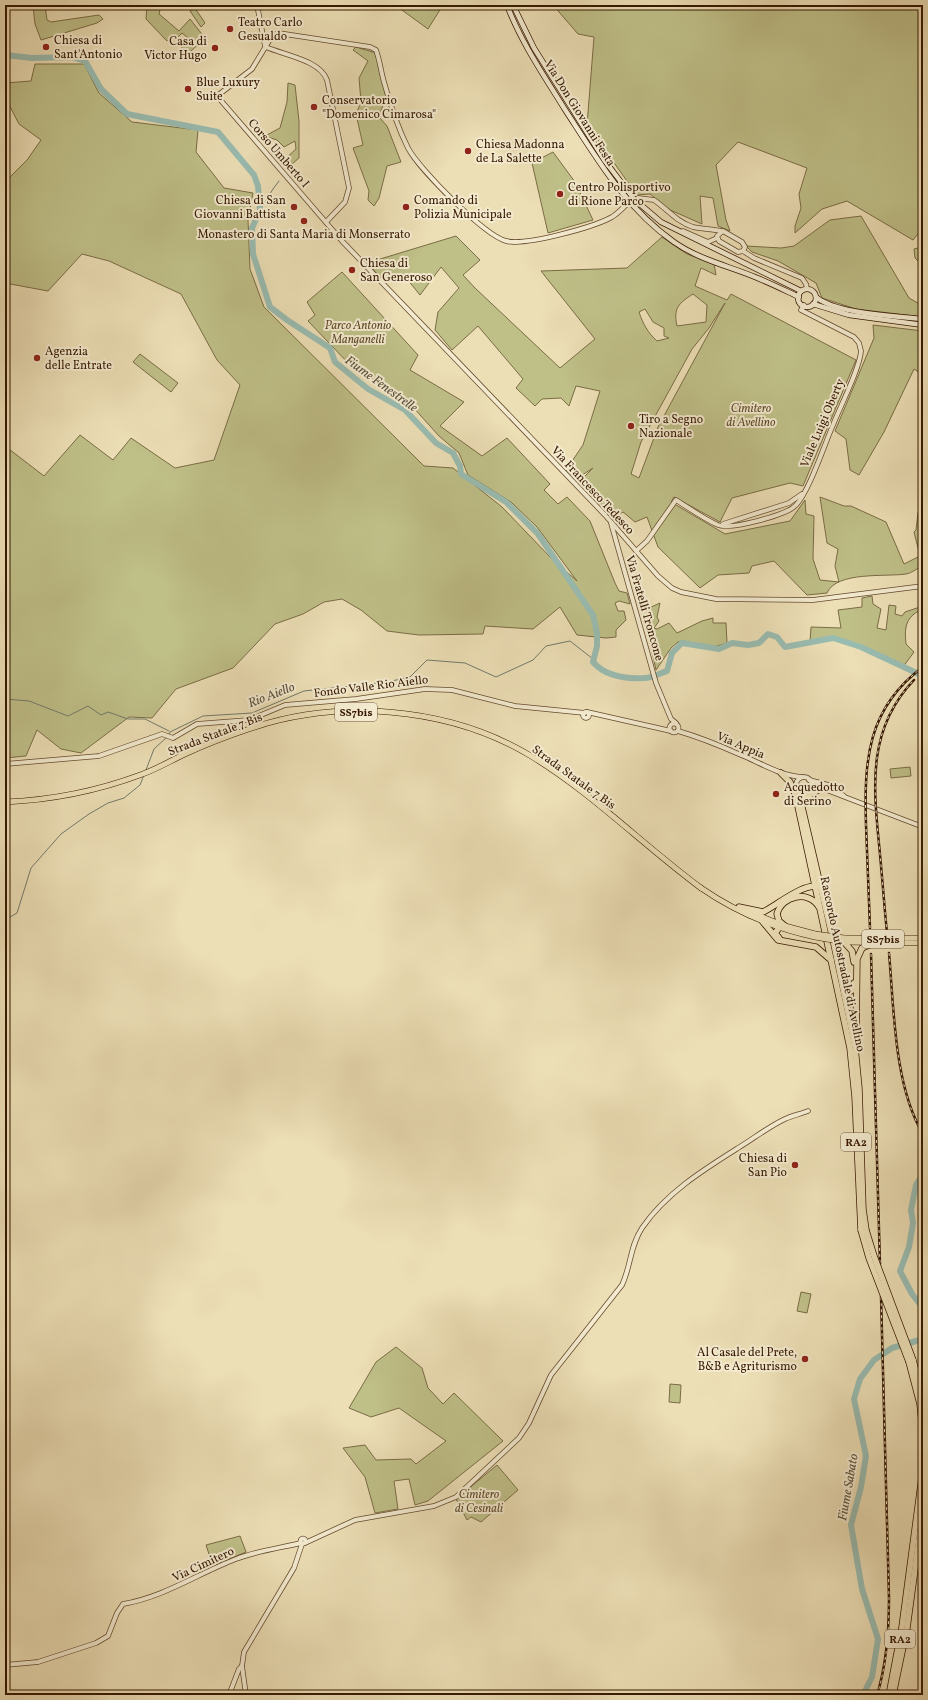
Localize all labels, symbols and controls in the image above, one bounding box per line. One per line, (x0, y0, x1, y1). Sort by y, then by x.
place label: Teatro Carlo Gesualdo (238, 15, 303, 45)
marker: Teatro Carlo Gesualdo (225, 24, 235, 34)
place label: Chiesa di Sant'Antonio (54, 33, 122, 63)
place label: Casa di Victor Hugo (144, 34, 207, 64)
marker: Chiesa di Sant'Antonio (41, 42, 51, 52)
marker: Casa di Victor Hugo (210, 43, 220, 53)
street label: Via Don Giovanni Festa (540, 57, 618, 170)
place label: Blue Luxury Suite (196, 75, 260, 105)
marker: Blue Luxury Suite (183, 84, 193, 94)
place label: Conservatorio "Domenico Cimarosa" (322, 93, 436, 123)
marker: Conservatorio "Domenico Cimarosa" (309, 102, 319, 112)
street label: Corso Umberto I (244, 116, 313, 191)
place label: Chiesa Madonna de La Salette (476, 137, 564, 167)
marker: Chiesa Madonna de La Salette (463, 146, 473, 156)
place label: Centro Polisportivo di Rione Parco (568, 180, 671, 210)
marker: Centro Polisportivo di Rione Parco (555, 189, 565, 199)
place label: Chiesa di San Giovanni Battista (194, 193, 286, 223)
place label: Comando di Polizia Municipale (414, 193, 512, 223)
marker: Chiesa di San Giovanni Battista (289, 202, 299, 212)
marker: Comando di Polizia Municipale (401, 202, 411, 212)
marker: Monastero di Santa Maria di Monserrato (299, 216, 309, 226)
place label: Monastero di Santa Maria di Monserrato (198, 227, 410, 243)
place label: Chiesa di San Generoso (360, 256, 432, 286)
marker: Chiesa di San Generoso (347, 265, 357, 275)
park label: Parco Antonio Manganelli (325, 318, 392, 348)
place label: Agenzia delle Entrate (45, 344, 112, 374)
water label: Fiume Fenestrelle (341, 352, 421, 417)
marker: Agenzia delle Entrate (32, 353, 42, 363)
street label: Viale Luigi Oberty (797, 376, 849, 470)
park label: Cimitero di Avellino (727, 401, 776, 431)
place label: Tiro a Segno Nazionale (639, 412, 703, 442)
marker: Tiro a Segno Nazionale (626, 421, 636, 431)
street label: Via Francesco Tedesco (547, 443, 637, 538)
street label: Via Fratelli Troncone (621, 554, 667, 663)
street label: Fondo Valle Rio Aiello (313, 672, 429, 702)
water label: Rio Aiello (246, 679, 298, 713)
road number: SS7bis (335, 703, 377, 721)
street label: Strada Statale 7 Bis (166, 710, 265, 760)
street label: Via Appia (714, 729, 767, 763)
street label: Strada Statale 7 Bis (528, 742, 619, 814)
place label: Acquedotto di Serino (784, 780, 844, 810)
marker: Acquedotto di Serino (771, 789, 781, 799)
street label: Raccordo Autostradale di Avellino (816, 875, 868, 1053)
road number: SS7bis (862, 930, 904, 948)
road number: RA2 (841, 1133, 871, 1151)
place label: Chiesa di San Pio (739, 1151, 787, 1181)
marker: Chiesa di San Pio (790, 1160, 800, 1170)
place label: Al Casale del Prete, B&B e Agriturismo (697, 1345, 797, 1375)
marker: Al Casale del Prete, B&B e Agriturismo (800, 1354, 810, 1364)
water label: Fiume Sabato (834, 1452, 864, 1522)
park label: Cimitero di Cesinali (455, 1487, 504, 1517)
street label: Via Cimitero (170, 1544, 237, 1586)
road number: RA2 (885, 1630, 915, 1648)

